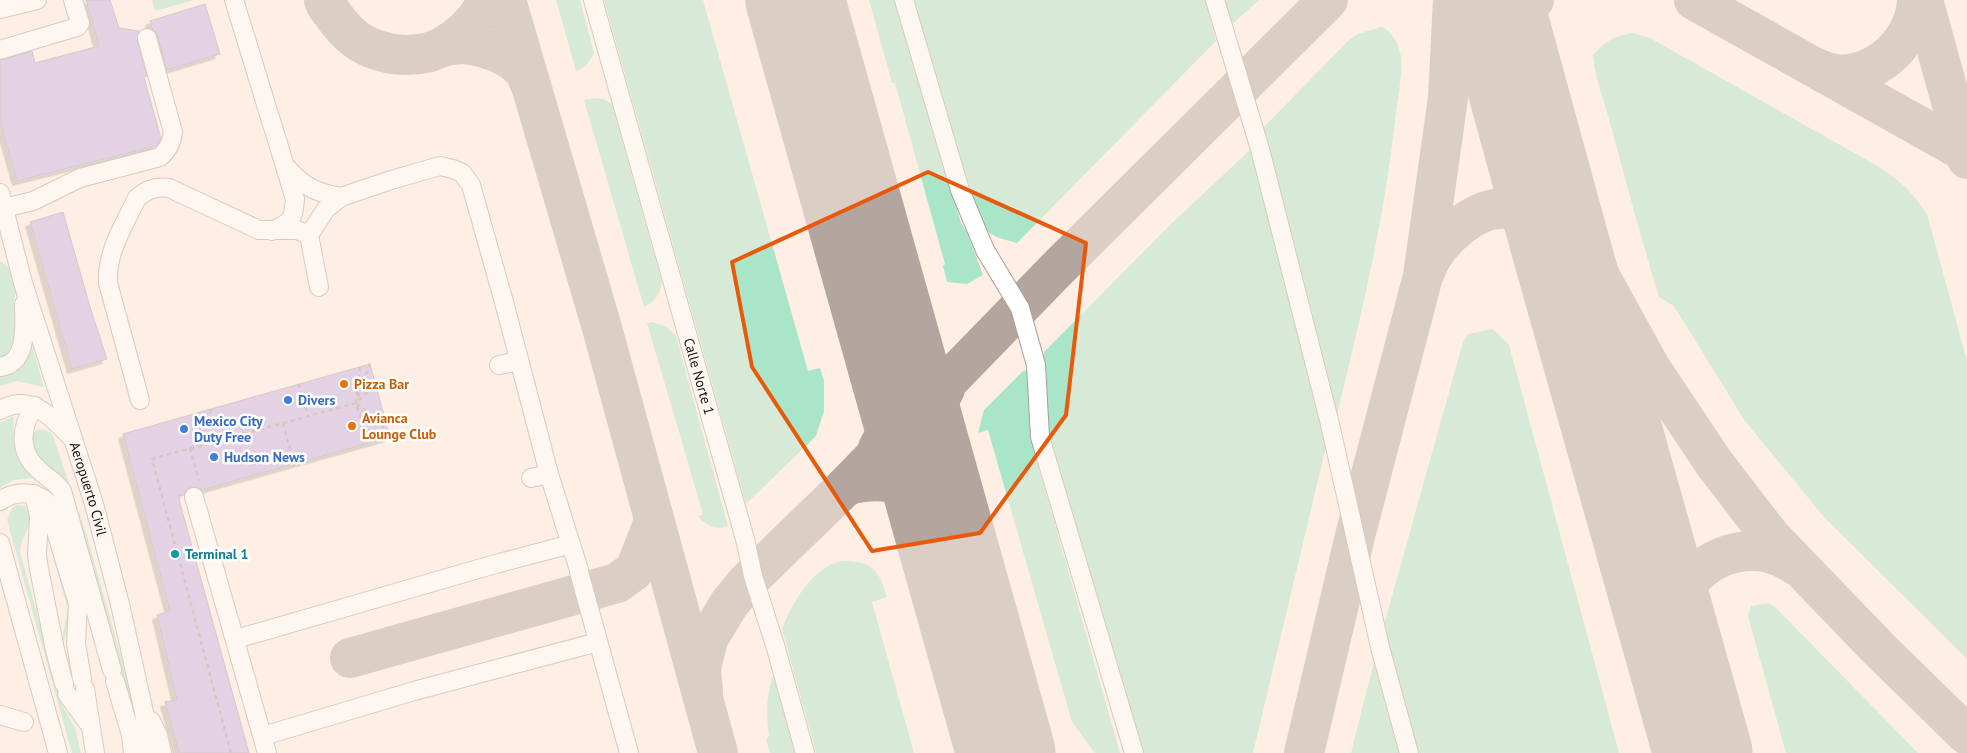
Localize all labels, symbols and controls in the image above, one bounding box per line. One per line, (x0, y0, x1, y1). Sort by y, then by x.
street label: Calle Norte 1 (680, 336, 719, 417)
place label: Pizza Bar (354, 375, 409, 393)
marker: Pizza Bar (338, 378, 350, 390)
place label: Divers (298, 391, 335, 409)
marker: Divers (282, 394, 294, 406)
place label: Avianca Lounge Club (362, 409, 437, 443)
place label: Mexico City Duty Free (194, 412, 263, 446)
marker: Avianca Lounge Club (346, 420, 358, 432)
marker: Mexico City Duty Free (178, 423, 190, 435)
street label: Aeropuerto Civil (66, 440, 111, 538)
place label: Hudson News (224, 448, 305, 466)
marker: Hudson News (208, 451, 220, 463)
place label: Terminal 1 (185, 545, 248, 563)
marker: Terminal 1 (169, 548, 181, 560)

